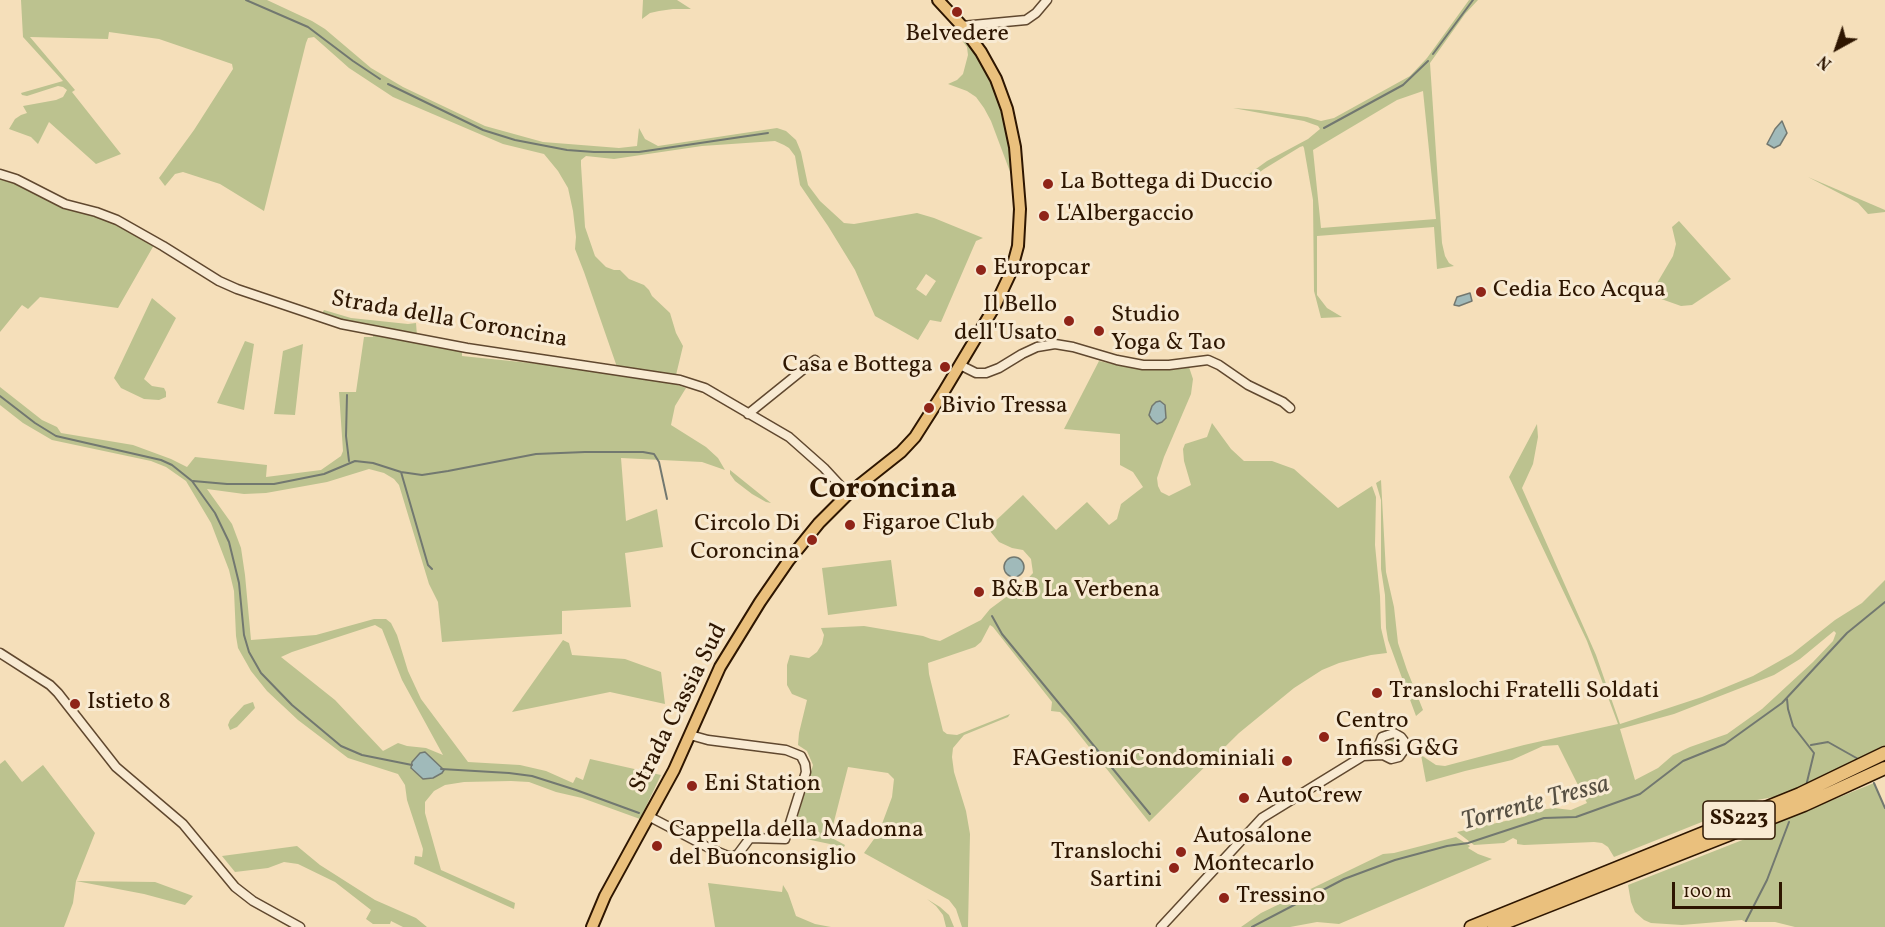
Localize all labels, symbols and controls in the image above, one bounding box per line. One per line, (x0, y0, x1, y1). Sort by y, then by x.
marker: Belvedere (950, 5, 964, 19)
north arrow (1807, 18, 1867, 78)
place label: Belvedere (905, 22, 1009, 50)
text: N (1814, 50, 1837, 74)
place label: La Bottega di Duccio (1060, 170, 1273, 198)
marker: La Bottega di Duccio (1041, 177, 1055, 191)
place label: L'Albergaccio (1056, 202, 1194, 230)
marker: L'Albergaccio (1037, 209, 1051, 223)
place label: Europcar (993, 256, 1090, 284)
marker: Europcar (974, 263, 988, 277)
place label: Cedia Eco Acqua (1493, 278, 1666, 306)
marker: Cedia Eco Acqua (1474, 285, 1488, 299)
street label: Strada della Coroncina (328, 286, 570, 356)
place label: Il Bello dell'Usato (954, 293, 1057, 349)
place label: Studio Yoga & Tao (1111, 303, 1226, 359)
marker: Il Bello dell'Usato (1062, 314, 1076, 328)
marker: Studio Yoga & Tao (1092, 324, 1106, 338)
place label: Casa e Bottega (782, 353, 933, 381)
marker: Casa e Bottega (938, 360, 952, 374)
place label: Bivio Tressa (941, 394, 1068, 422)
marker: Bivio Tressa (922, 401, 936, 415)
district label: Coroncina (809, 473, 957, 509)
place label: Figaroe Club (862, 511, 995, 539)
place label: Circolo Di Coroncina (690, 512, 800, 568)
marker: Figaroe Club (843, 518, 857, 532)
marker: Circolo Di Coroncina (805, 533, 819, 547)
place label: B&B La Verbena (991, 578, 1160, 606)
marker: B&B La Verbena (972, 585, 986, 599)
street label: Strada Cassia Sud (625, 619, 735, 799)
place label: Translochi Fratelli Soldati (1389, 679, 1659, 707)
marker: Translochi Fratelli Soldati (1370, 686, 1384, 700)
place label: Istieto 8 (87, 690, 171, 718)
marker: Istieto 8 (68, 697, 82, 711)
place label: Centro Infissi G&G (1336, 709, 1459, 765)
marker: Centro Infissi G&G (1317, 730, 1331, 744)
place label: FAGestioniCondominiali (1012, 747, 1275, 775)
marker: FAGestioniCondominiali (1280, 754, 1294, 768)
water label: Torrente Tressa (1459, 770, 1613, 840)
place label: Eni Station (704, 772, 821, 800)
marker: Eni Station (685, 779, 699, 793)
place label: AutoCrew (1256, 784, 1362, 812)
marker: AutoCrew (1237, 791, 1251, 805)
road number: SS223 (1703, 801, 1775, 839)
place label: Cappella della Madonna del Buonconsiglio (669, 818, 924, 874)
place label: Autosalone Montecarlo (1193, 824, 1314, 880)
marker: Cappella della Madonna del Buonconsiglio (650, 839, 664, 853)
place label: Translochi Sartini (1051, 840, 1162, 896)
marker: Autosalone Montecarlo (1174, 845, 1188, 859)
marker: Translochi Sartini (1167, 861, 1181, 875)
scale bar (1675, 870, 1784, 908)
text: 100 m (1683, 880, 1732, 905)
place label: Tressino (1236, 884, 1325, 912)
marker: Tressino (1217, 891, 1231, 905)

